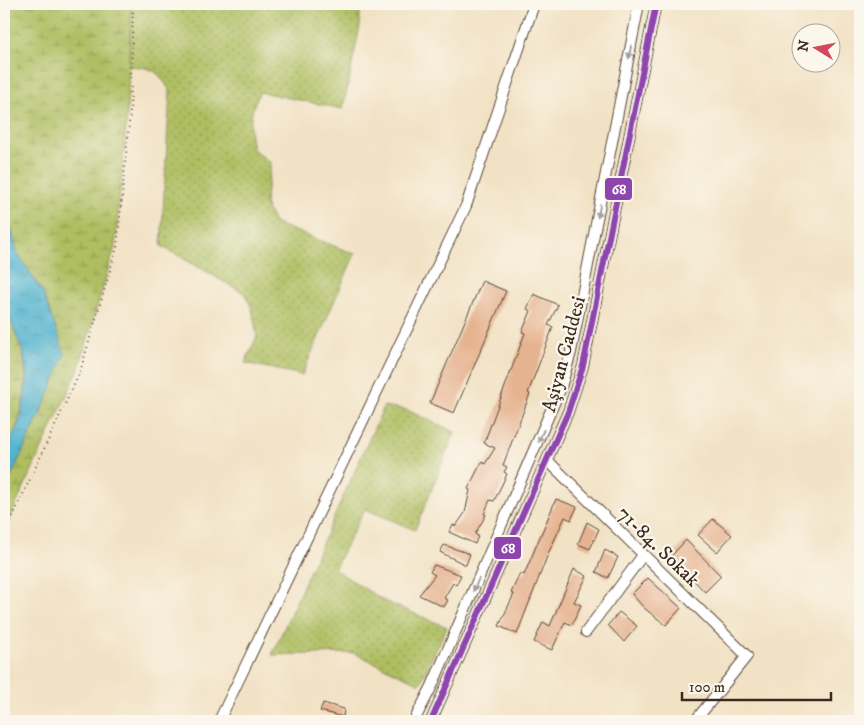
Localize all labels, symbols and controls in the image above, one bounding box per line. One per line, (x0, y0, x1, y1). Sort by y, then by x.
north arrow (792, 22, 842, 72)
text: N (794, 38, 814, 53)
one-way arrow (625, 44, 633, 60)
line badge: 68 (604, 177, 633, 201)
text: 68 (612, 181, 626, 199)
one-way arrow (595, 204, 603, 219)
street label: Aşiyan Caddesi (537, 294, 592, 415)
one-way arrow (537, 429, 545, 443)
street label: 71-84. Sokak (611, 501, 705, 593)
line badge: 68 (493, 536, 522, 560)
text: 68 (501, 540, 515, 558)
one-way arrow (472, 578, 480, 592)
scale bar (682, 670, 830, 702)
text: 100 m (689, 678, 725, 697)

